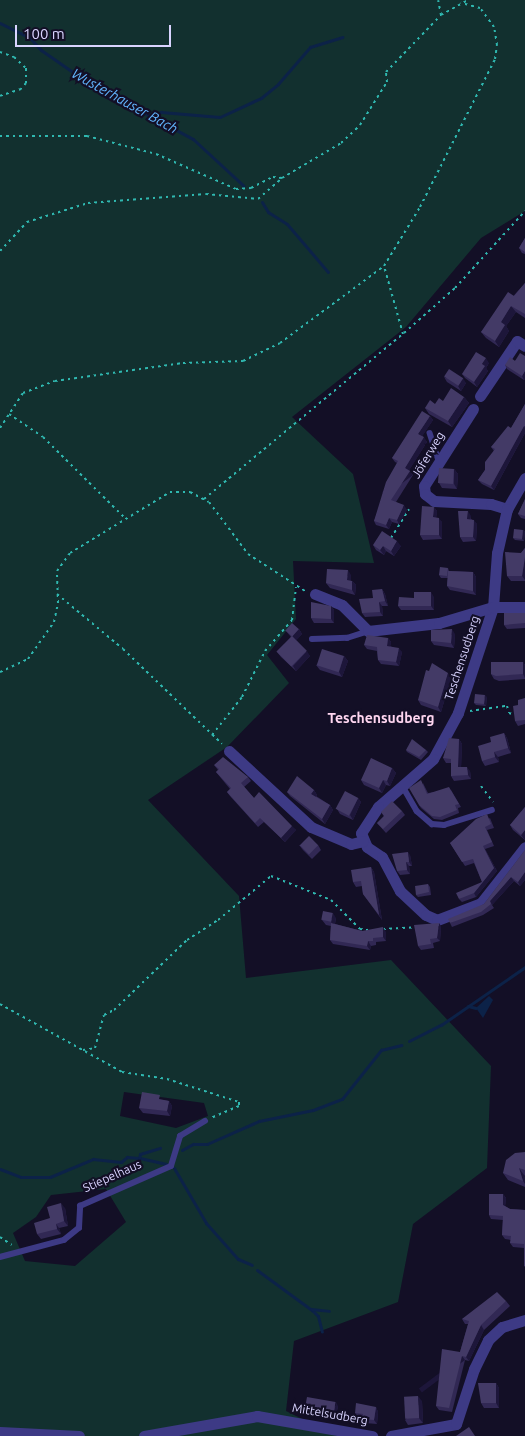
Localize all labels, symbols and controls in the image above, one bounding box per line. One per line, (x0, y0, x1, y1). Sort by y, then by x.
scale bar (18, 15, 174, 47)
text: 100 m (23, 25, 65, 42)
water label: Wusterhauser Bach (69, 65, 181, 137)
street label: Jöferweg (409, 429, 447, 481)
street label: Teschensudberg (442, 614, 482, 702)
district label: Teschensudberg (328, 710, 434, 726)
street label: Stiepelhaus (81, 1157, 143, 1195)
street label: Mittelsudberg (291, 1400, 369, 1428)

